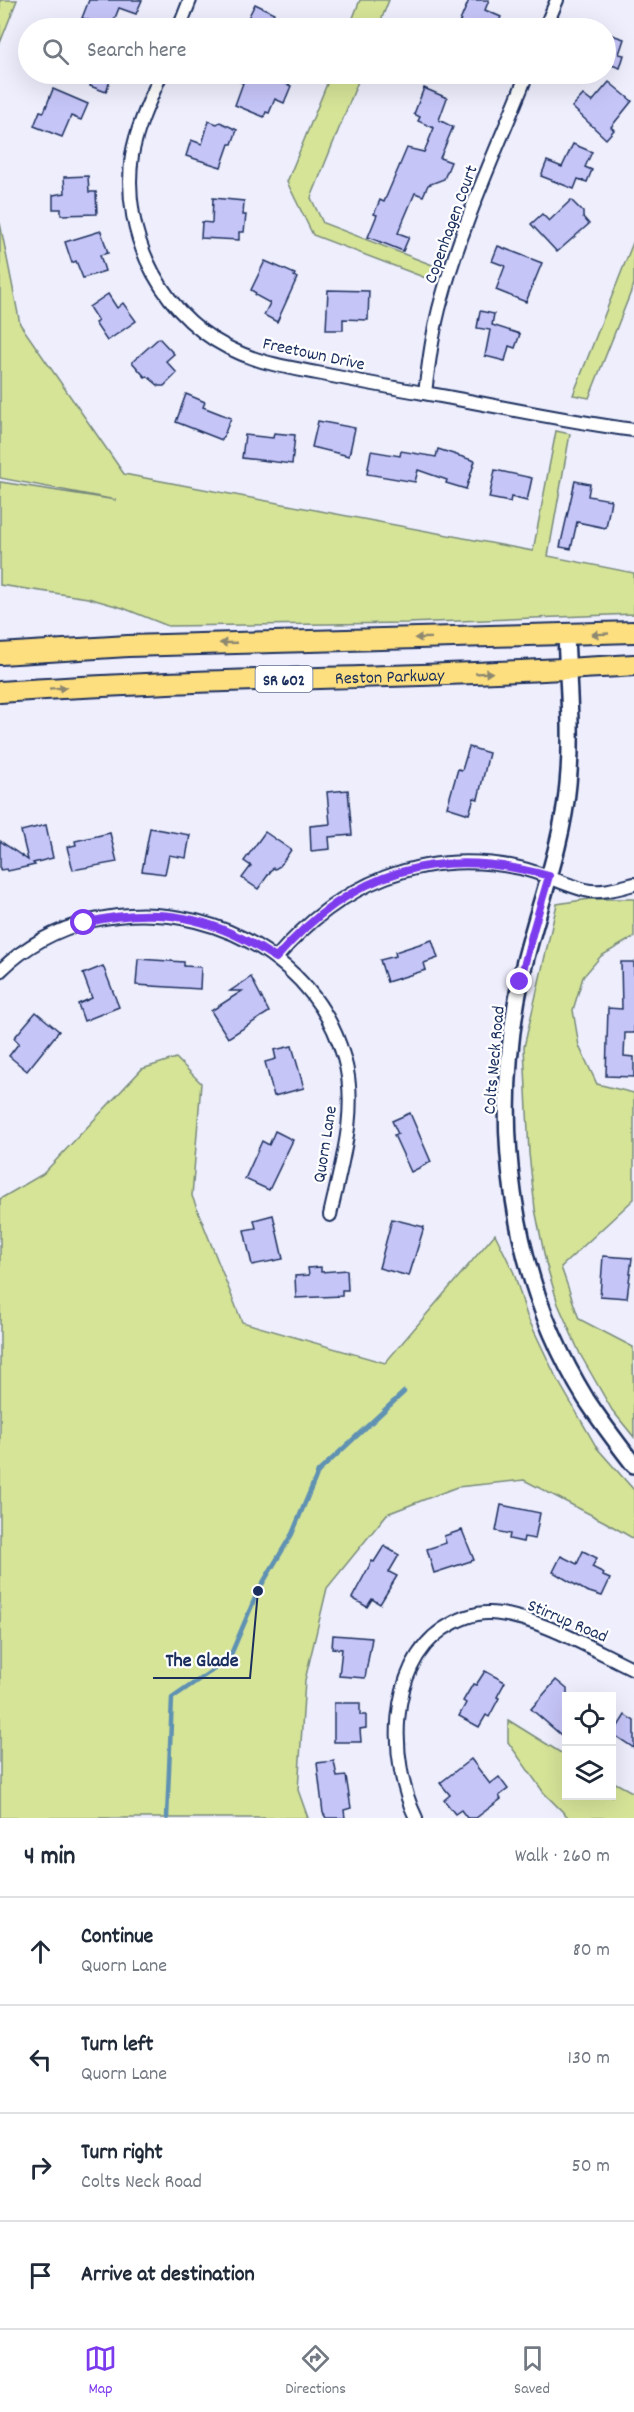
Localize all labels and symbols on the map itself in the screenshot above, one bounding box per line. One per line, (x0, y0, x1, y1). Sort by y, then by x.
street label: Copenhagen Court (419, 162, 485, 288)
street label: Freetown Drive (260, 332, 367, 378)
one-way arrow (590, 629, 609, 638)
one-way arrow (414, 633, 433, 642)
one-way arrow (219, 638, 238, 648)
street label: Reston Parkway (335, 664, 446, 693)
road number: SR 602 (256, 666, 312, 692)
one-way arrow (475, 668, 494, 677)
one-way arrow (49, 683, 68, 693)
route start (70, 909, 96, 935)
route end (506, 968, 532, 994)
street label: Colts Neck Road (478, 1005, 513, 1115)
street label: Quorn Lane (308, 1104, 345, 1185)
street label: Stirrup Road (523, 1594, 611, 1650)
callout: The Glade (153, 1640, 250, 1678)
text: The Glade (166, 1648, 239, 1676)

